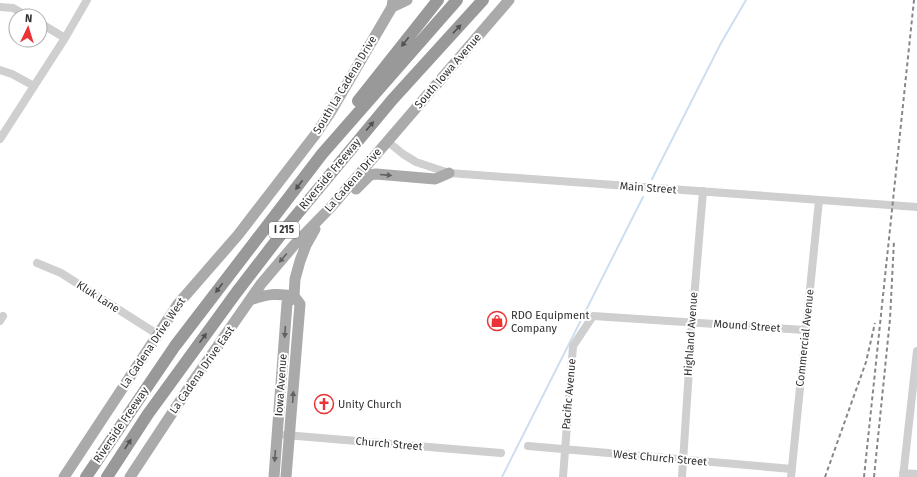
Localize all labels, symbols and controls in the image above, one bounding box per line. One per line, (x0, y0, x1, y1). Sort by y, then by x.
north arrow (8, 8, 48, 48)
text: N (25, 12, 33, 25)
one-way arrow (452, 24, 461, 34)
street label: South Iowa Avenue (412, 31, 484, 111)
street label: South La Cadena Drive (311, 34, 379, 136)
one-way arrow (401, 36, 410, 47)
one-way arrow (366, 121, 374, 132)
street label: Riverside Freeway (296, 135, 364, 212)
street label: La Cadena Drive (322, 146, 384, 214)
one-way arrow (380, 171, 392, 178)
one-way arrow (294, 180, 303, 191)
street label: Main Street (619, 180, 677, 196)
road number: I 215 (269, 222, 299, 238)
one-way arrow (279, 252, 288, 263)
street label: Kluk Lane (74, 278, 122, 316)
one-way arrow (215, 283, 224, 294)
street label: Commercial Avenue (793, 289, 817, 387)
street label: Highland Avenue (682, 291, 700, 377)
street label: La Cadena Drive West (118, 295, 188, 391)
place label: RDO Equipment Company (511, 309, 589, 335)
shop icon: RDO Equipment Company (486, 310, 508, 332)
street label: Mound Street (713, 317, 781, 335)
street label: La Cadena Drive East (167, 324, 237, 416)
one-way arrow (282, 326, 289, 338)
one-way arrow (199, 333, 207, 344)
street label: Iowa Avenue (272, 353, 290, 417)
street label: Pacific Avenue (559, 358, 579, 430)
street label: Riverside Freeway (91, 384, 152, 465)
one-way arrow (289, 391, 296, 403)
church icon: Unity Church (313, 393, 335, 415)
place label: Unity Church (338, 398, 402, 411)
street label: Church Street (355, 435, 423, 453)
one-way arrow (124, 439, 132, 450)
street label: West Church Street (612, 447, 708, 469)
one-way arrow (272, 450, 279, 462)

